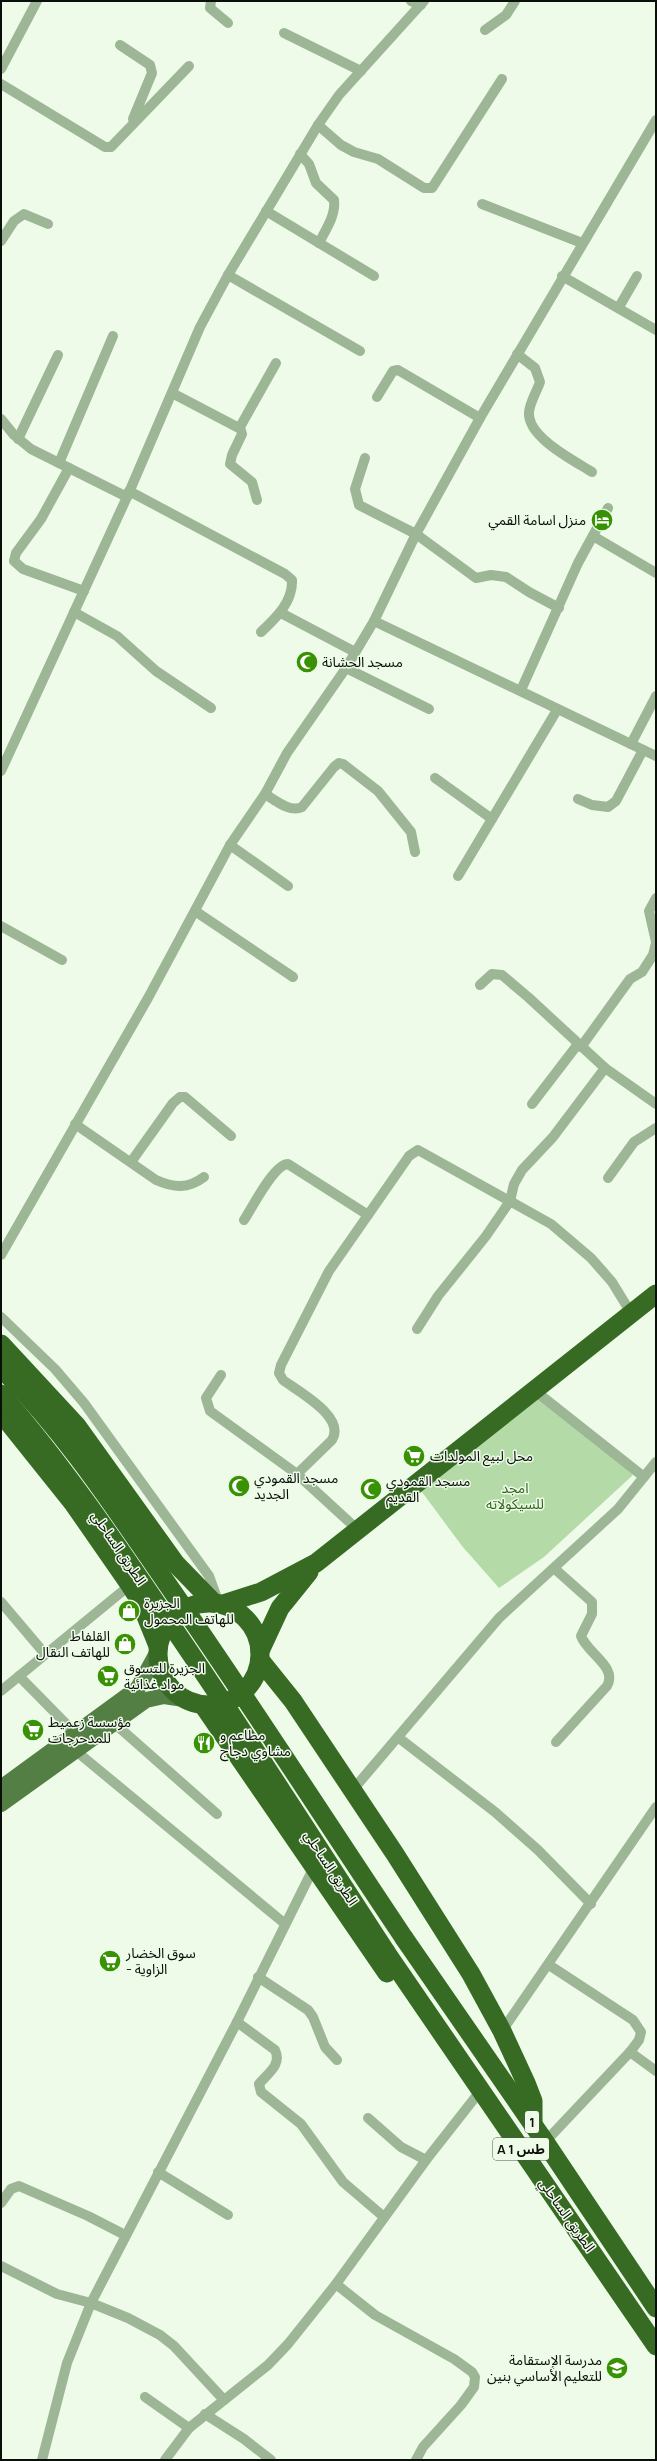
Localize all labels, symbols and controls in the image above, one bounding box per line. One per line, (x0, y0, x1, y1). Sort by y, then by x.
hotel icon: منزل اسامة القمي (589, 507, 615, 533)
place label: منزل اسامة القمي (488, 510, 586, 531)
mosque icon: مسجد الحشانة (294, 649, 320, 675)
place label: مسجد الحشانة (322, 652, 403, 671)
supermarket icon: محل لبيع المولدات (401, 1443, 427, 1469)
place label: محل لبيع المولدات (430, 1446, 533, 1467)
place label: مسجد القمودي الجديد (254, 1468, 338, 1503)
place label: مسجد القمودي القديم (386, 1471, 470, 1508)
mosque icon: مسجد القمودي الجديد (226, 1473, 252, 1499)
mosque icon: مسجد القمودي القديم (358, 1476, 384, 1502)
park label: امجد للسيكولاته (486, 1478, 544, 1513)
street label: الطريق الساحلي (86, 1507, 151, 1590)
place label: الجزيرة للهاتف المحمول (144, 1593, 234, 1628)
shop icon: الجزيرة للهاتف المحمول (116, 1598, 142, 1624)
place label: القلفاط للهاتف النقال (36, 1626, 110, 1661)
shop icon: القلفاط للهاتف النقال (112, 1631, 138, 1657)
place label: الجزيرة للتسوق مواد غذائية (124, 1658, 205, 1693)
supermarket icon: الجزيرة للتسوق مواد غذائية (95, 1663, 121, 1689)
place label: مؤسسة زعميط للمدحرجات (48, 1712, 131, 1747)
supermarket icon: مؤسسة زعميط للمدحرجات (20, 1717, 46, 1743)
place label: مطاعم و مشاوي دجاج (220, 1725, 291, 1762)
restaurant icon: مطاعم و مشاوي دجاج (191, 1730, 217, 1756)
street label: الطريق الساحلي (298, 1826, 363, 1910)
place label: سوق الخضار - الزاوية (125, 1943, 196, 1978)
supermarket icon: سوق الخضار - الزاوية (97, 1948, 123, 1974)
road number: 1 (525, 2111, 539, 2133)
road number: A 1 طس (493, 2138, 549, 2160)
street label: الطريق الساحلي (533, 2174, 600, 2257)
place label: مدرسة اﻹستقامة للتعليم اﻷساسي بنين (487, 2350, 602, 2387)
school or university icon: مدرسة اﻹستقامة للتعليم اﻷساسي بنين (604, 2355, 630, 2381)

